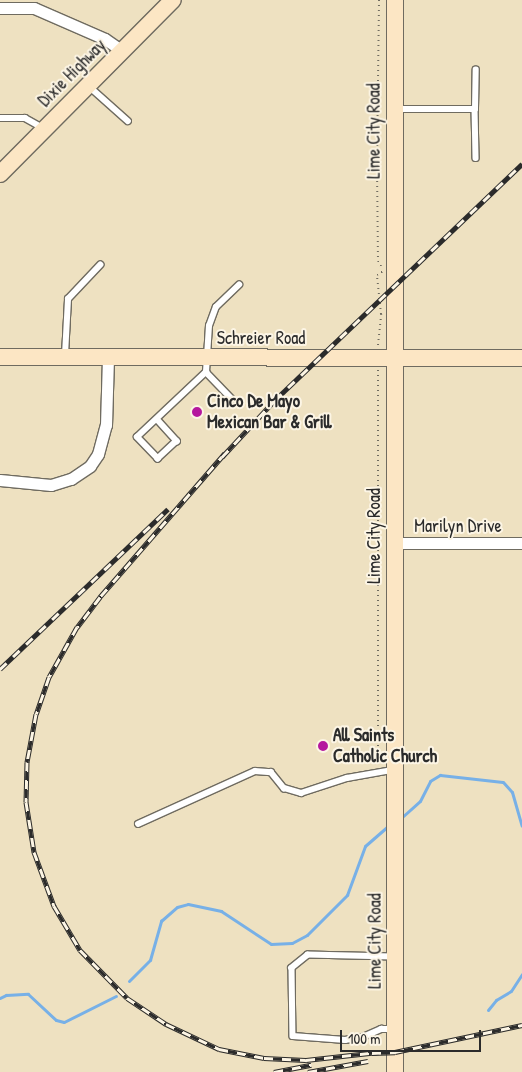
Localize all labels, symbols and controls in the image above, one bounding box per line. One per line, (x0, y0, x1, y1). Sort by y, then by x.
street label: Dixie Highway (34, 35, 110, 111)
street label: Lime City Road (363, 83, 385, 179)
street label: Schreier Road (217, 327, 305, 349)
place label: Cinco De Mayo Mexican Bar & Grill (207, 391, 332, 434)
marker: Cinco De Mayo Mexican Bar & Grill (191, 406, 203, 418)
street label: Lime City Road (363, 488, 385, 584)
street label: Marilyn Drive (414, 515, 502, 537)
place label: All Saints Catholic Church (333, 725, 437, 768)
marker: All Saints Catholic Church (317, 740, 329, 752)
street label: Lime City Road (364, 893, 386, 989)
scale bar (342, 1020, 483, 1052)
text: 100 m (348, 1028, 381, 1049)

